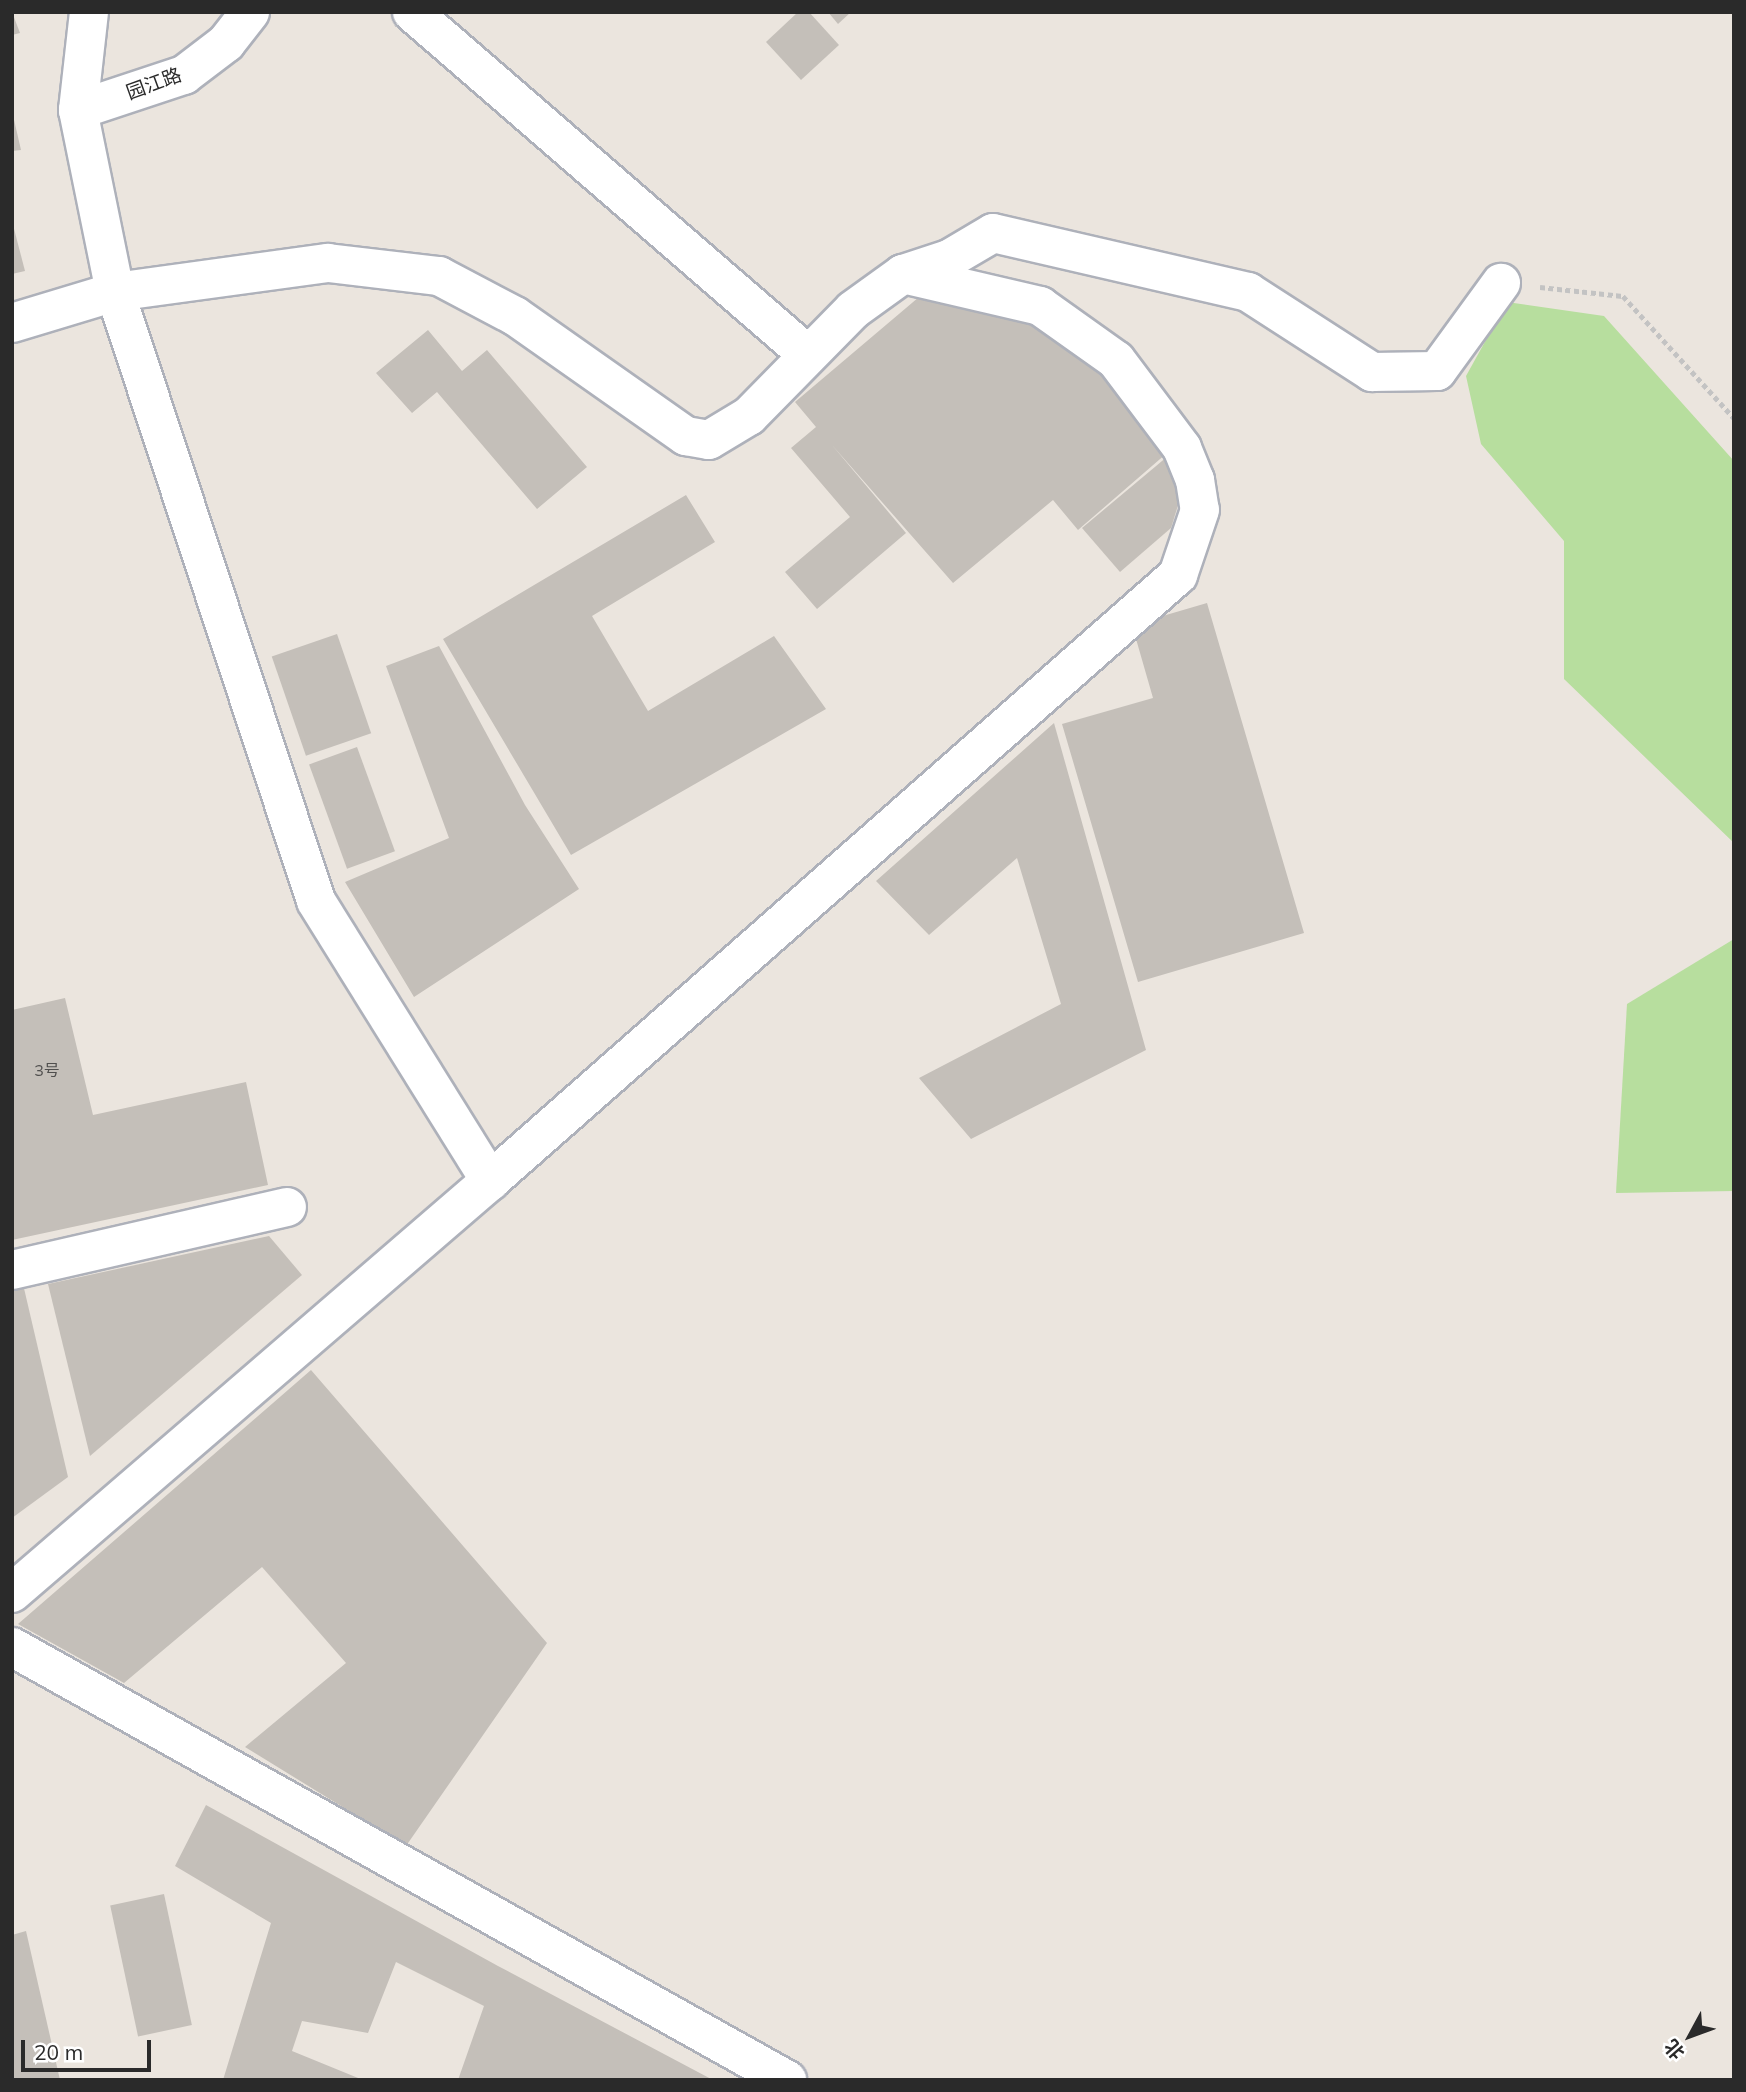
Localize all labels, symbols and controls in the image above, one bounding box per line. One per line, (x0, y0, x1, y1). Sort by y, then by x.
street label: 园江路 (123, 64, 185, 104)
house number: 3号 (34, 1060, 60, 1080)
north arrow (1655, 2001, 1725, 2071)
scale bar (24, 2025, 154, 2070)
text: 北 (1659, 2035, 1689, 2065)
text: 20 m (34, 2039, 83, 2065)

